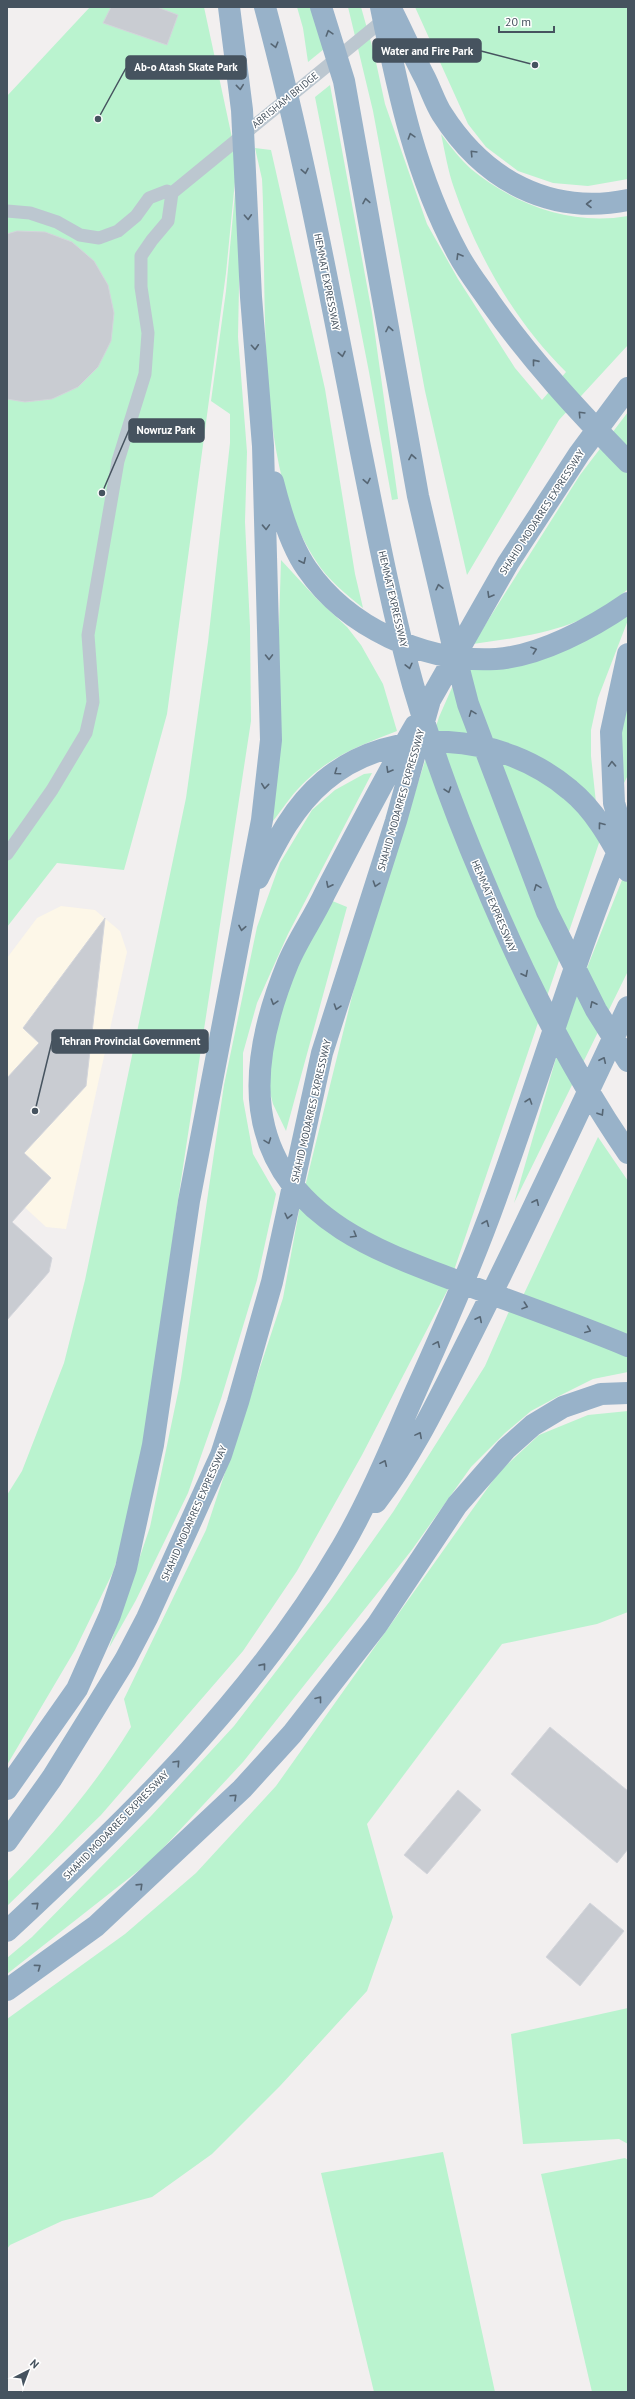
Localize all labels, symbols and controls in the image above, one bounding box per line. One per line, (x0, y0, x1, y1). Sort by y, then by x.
scale bar (499, 8, 554, 34)
text: 20 m (505, 14, 531, 29)
one-way arrow (325, 30, 334, 37)
callout: Water and Fire Park (373, 39, 481, 62)
one-way arrow (271, 41, 279, 48)
text: Water and Fire Park (381, 44, 474, 58)
callout: Ab-o Atash Skate Park (126, 56, 246, 79)
text: Ab-o Atash Skate Park (134, 60, 238, 74)
street label: ABRISHAM BRIDGE (249, 69, 321, 131)
one-way arrow (235, 84, 244, 90)
one-way arrow (407, 133, 415, 140)
one-way arrow (471, 150, 478, 158)
one-way arrow (301, 168, 309, 174)
one-way arrow (363, 198, 371, 204)
one-way arrow (586, 200, 592, 208)
one-way arrow (244, 214, 252, 220)
street label: HEMMAT EXPRESSWAY (311, 232, 343, 332)
one-way arrow (457, 253, 464, 260)
one-way arrow (385, 326, 394, 332)
one-way arrow (250, 344, 259, 350)
one-way arrow (337, 350, 345, 357)
one-way arrow (533, 359, 540, 366)
one-way arrow (578, 411, 586, 419)
callout: Nowruz Park (129, 419, 204, 442)
text: Nowruz Park (137, 423, 196, 437)
street label: SHAHID MODARRES EXPRESSWAY (497, 447, 588, 577)
one-way arrow (408, 454, 416, 460)
one-way arrow (363, 478, 371, 484)
one-way arrow (261, 524, 270, 530)
street label: HEMMAT EXPRESSWAY (376, 549, 411, 649)
one-way arrow (298, 557, 306, 565)
one-way arrow (436, 584, 444, 590)
one-way arrow (487, 591, 494, 598)
one-way arrow (530, 646, 537, 655)
one-way arrow (265, 654, 273, 660)
one-way arrow (404, 663, 412, 669)
one-way arrow (468, 709, 476, 716)
street label: SHAHID MODARRES EXPRESSWAY (375, 727, 428, 872)
one-way arrow (607, 761, 616, 767)
one-way arrow (387, 766, 394, 773)
one-way arrow (335, 767, 342, 774)
one-way arrow (261, 783, 270, 789)
one-way arrow (444, 786, 452, 793)
one-way arrow (599, 823, 606, 830)
street label: HEMMAT EXPRESSWAY (469, 858, 519, 954)
one-way arrow (372, 880, 381, 887)
one-way arrow (327, 881, 334, 888)
one-way arrow (534, 883, 542, 890)
one-way arrow (238, 925, 247, 931)
one-way arrow (520, 970, 528, 977)
one-way arrow (270, 998, 278, 1005)
one-way arrow (590, 1001, 598, 1008)
one-way arrow (333, 1004, 342, 1011)
callout: Tehran Provincial Government (52, 1030, 208, 1053)
text: Tehran Provincial Government (60, 1034, 201, 1048)
street label: SHAHID MODARRES EXPRESSWAY (288, 1038, 334, 1184)
one-way arrow (598, 1056, 606, 1064)
one-way arrow (525, 1097, 533, 1104)
one-way arrow (596, 1109, 604, 1116)
one-way arrow (264, 1138, 272, 1145)
one-way arrow (531, 1199, 539, 1207)
one-way arrow (284, 1212, 292, 1219)
one-way arrow (481, 1220, 489, 1228)
one-way arrow (349, 1231, 357, 1238)
one-way arrow (522, 1302, 529, 1310)
one-way arrow (474, 1316, 482, 1324)
one-way arrow (584, 1325, 591, 1333)
one-way arrow (432, 1340, 440, 1348)
one-way arrow (415, 1432, 422, 1439)
street label: SHAHID MODARRES EXPRESSWAY (158, 1443, 230, 1583)
one-way arrow (379, 1459, 387, 1467)
one-way arrow (258, 1663, 265, 1670)
one-way arrow (315, 1696, 322, 1703)
one-way arrow (172, 1760, 180, 1768)
street label: SHAHID MODARRES EXPRESSWAY (60, 1767, 172, 1882)
one-way arrow (229, 1794, 237, 1801)
one-way arrow (135, 1883, 143, 1891)
one-way arrow (31, 1902, 38, 1909)
one-way arrow (34, 1965, 41, 1972)
north arrow (8, 2351, 48, 2391)
text: N (27, 2356, 42, 2371)

